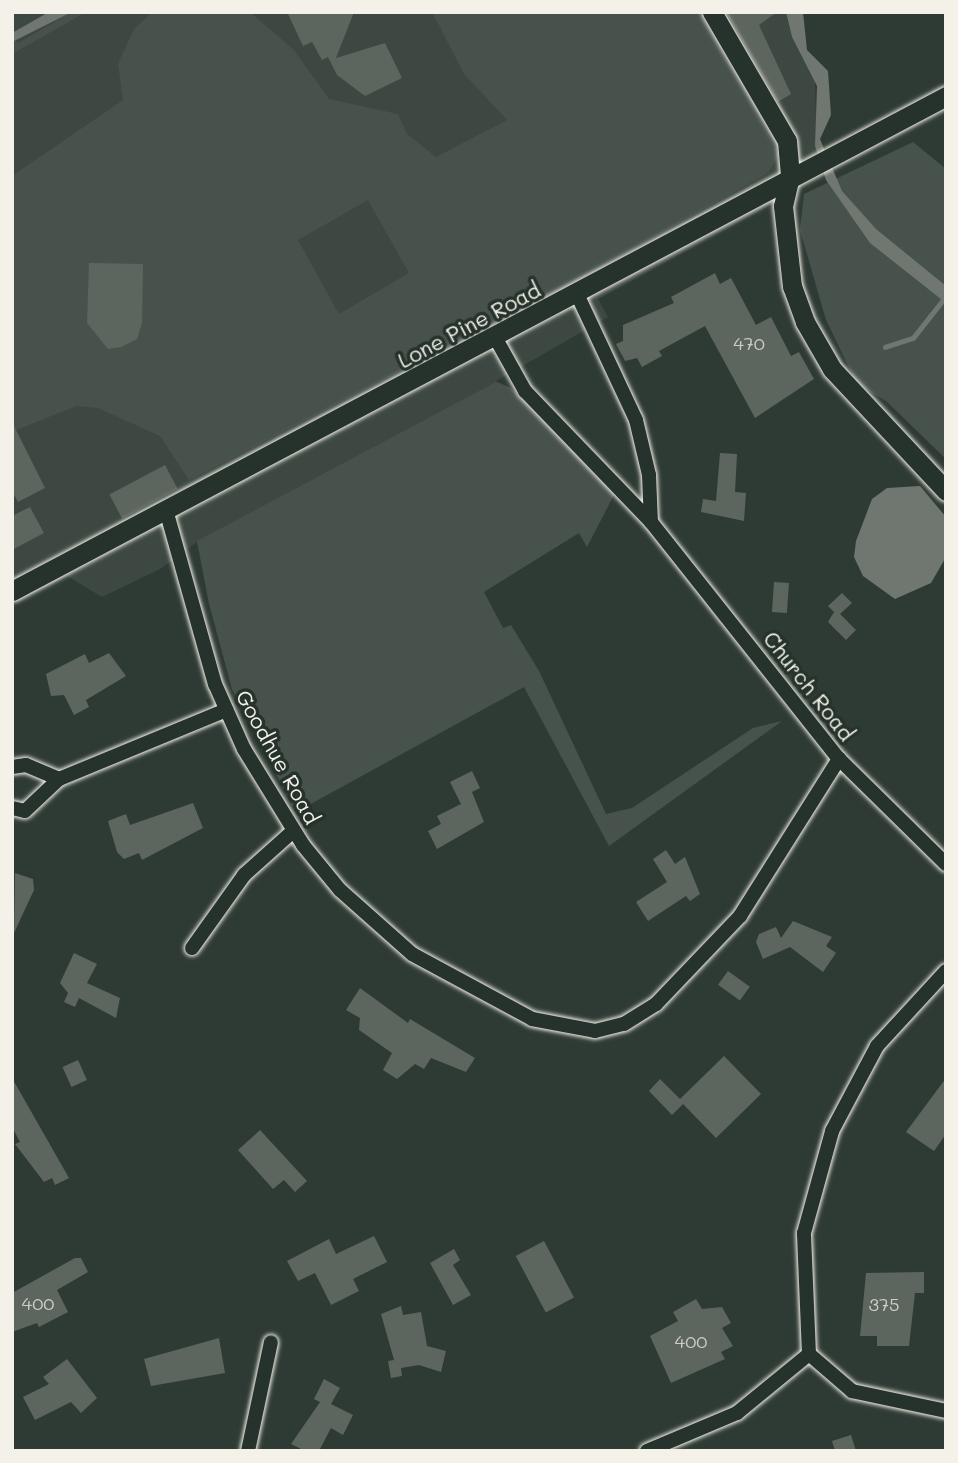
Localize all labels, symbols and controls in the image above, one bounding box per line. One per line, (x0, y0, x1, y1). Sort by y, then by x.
street label: Lone Pine Road (393, 277, 545, 373)
house number: 470 (733, 332, 765, 354)
street label: Church Road (758, 626, 860, 746)
street label: Goodhue Road (231, 686, 325, 828)
house number: 400 (22, 1292, 54, 1314)
house number: 375 (868, 1293, 900, 1315)
house number: 400 (675, 1330, 707, 1352)

